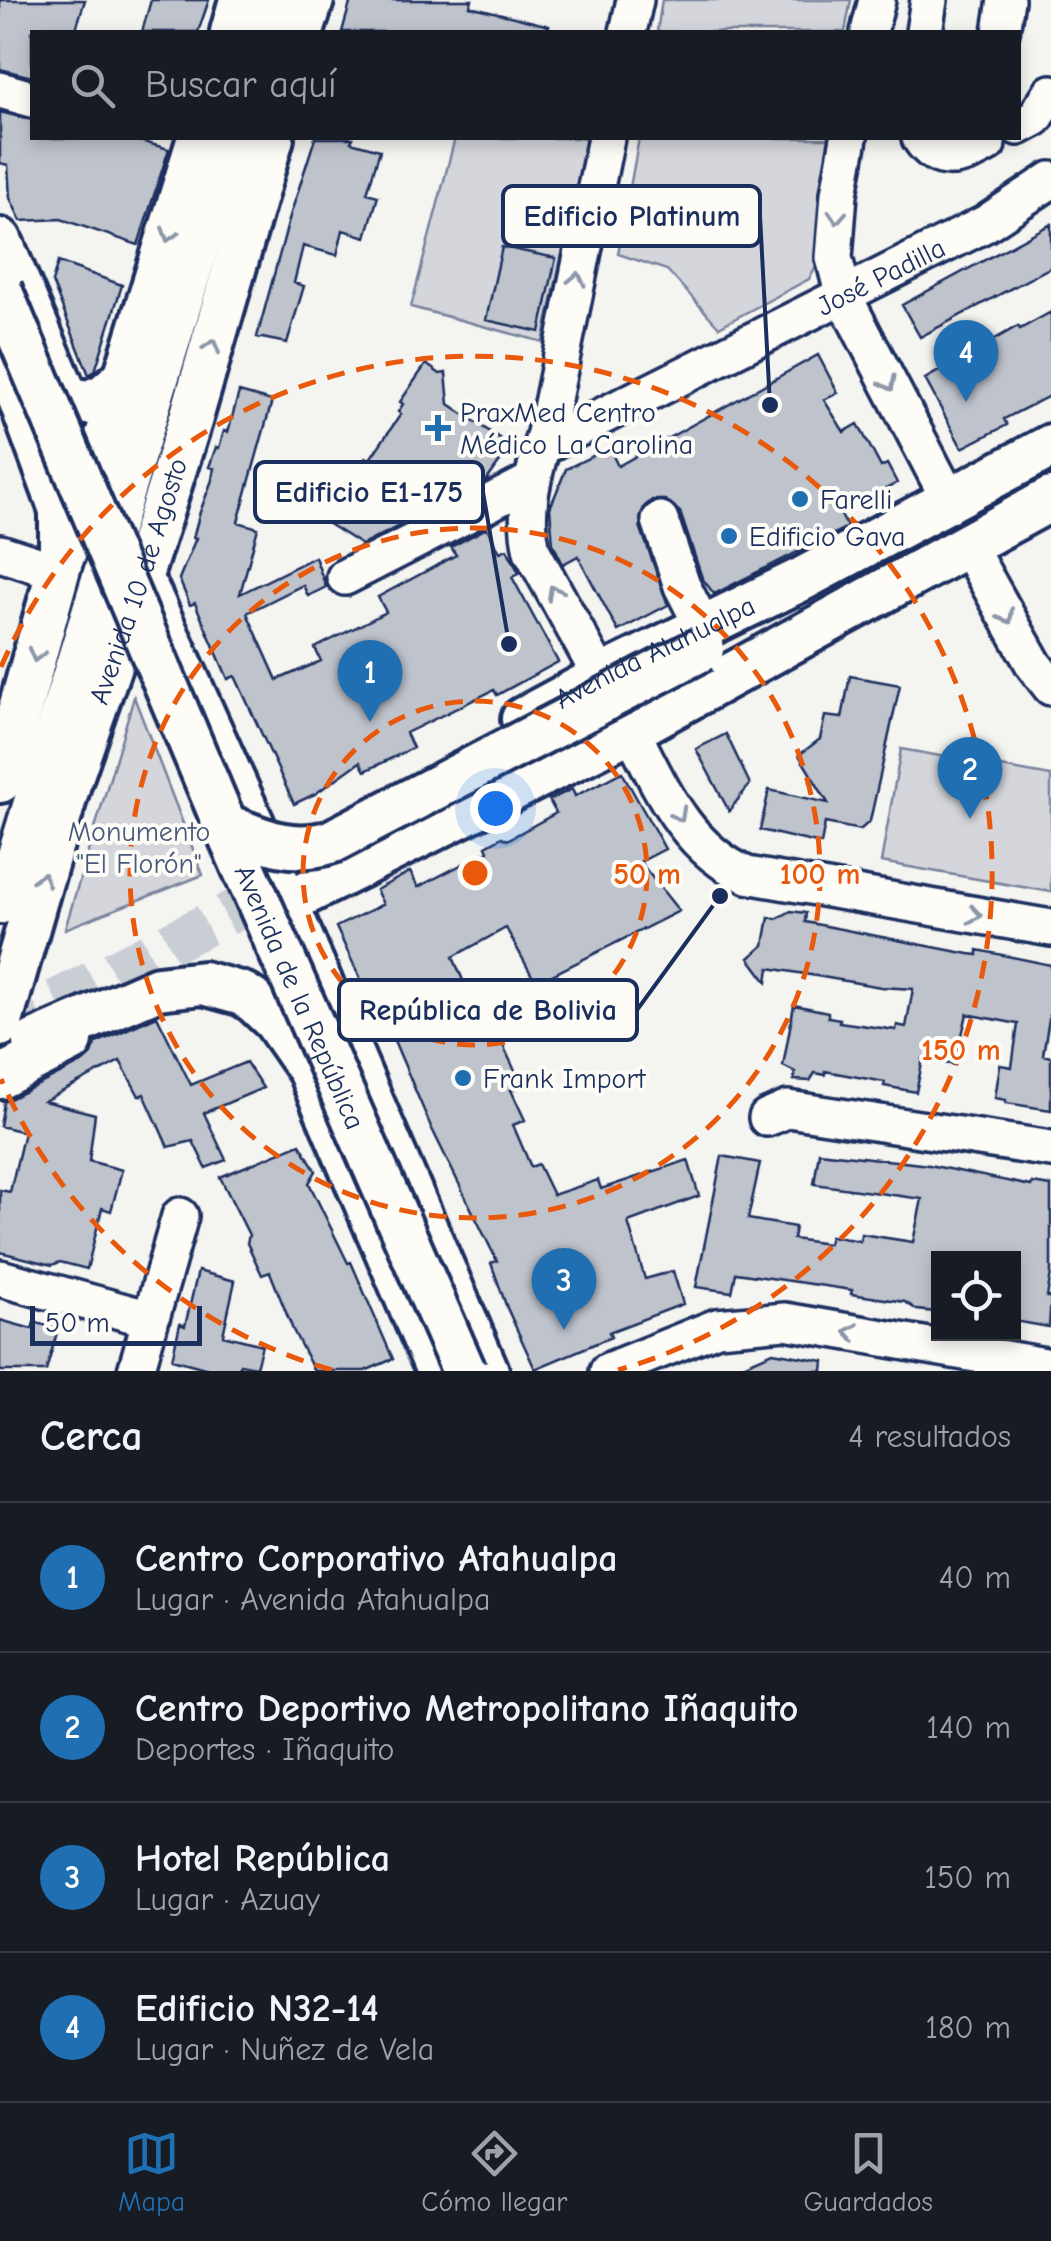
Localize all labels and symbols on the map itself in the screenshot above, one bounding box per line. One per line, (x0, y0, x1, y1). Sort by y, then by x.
callout: Edificio Platinum (503, 186, 760, 246)
text: Edificio Platinum (524, 199, 741, 234)
one-way arrow (827, 210, 848, 226)
one-way arrow (161, 226, 181, 243)
street label: José Padilla (812, 232, 951, 323)
one-way arrow (566, 271, 587, 288)
pin: 4 (934, 320, 998, 402)
one-way arrow (200, 338, 221, 355)
one-way arrow (877, 373, 896, 391)
place label: PraxMed Centro Médico La Carolina (460, 397, 693, 461)
marker: PraxMed Centro Médico La Carolina (425, 415, 451, 441)
street label: Avenida 10 de Agosto (83, 454, 194, 709)
callout: Edificio E1-175 (255, 462, 483, 522)
text: Edificio E1-175 (275, 475, 463, 510)
place label: Farelli (820, 484, 892, 516)
marker: Farelli (789, 488, 811, 510)
place label: Edificio Gava (749, 521, 905, 553)
marker: Edificio Gava (718, 525, 740, 547)
one-way arrow (546, 584, 566, 602)
street label: Avenida Atahualpa (550, 589, 760, 716)
one-way arrow (994, 606, 1014, 624)
pin: 1 (338, 640, 402, 722)
one-way arrow (26, 646, 47, 664)
pin: 2 (938, 736, 1002, 819)
your location (470, 783, 521, 834)
one-way arrow (666, 804, 686, 822)
park label: Monumento "El Florón" (68, 816, 210, 880)
centre of rings (457, 855, 493, 891)
text: 50 m (613, 857, 681, 892)
text: 100 m (780, 857, 860, 892)
street label: Avenida de la República (227, 860, 371, 1134)
one-way arrow (30, 872, 51, 889)
one-way arrow (967, 904, 983, 925)
callout: República de Bolivia (339, 980, 637, 1040)
text: República de Bolivia (359, 993, 617, 1028)
text: 150 m (921, 1033, 1001, 1068)
place label: Frank Import (483, 1063, 647, 1095)
marker: Frank Import (452, 1067, 474, 1089)
pin: 3 (532, 1248, 596, 1330)
scale bar (30, 1301, 202, 1346)
one-way arrow (843, 1322, 860, 1343)

